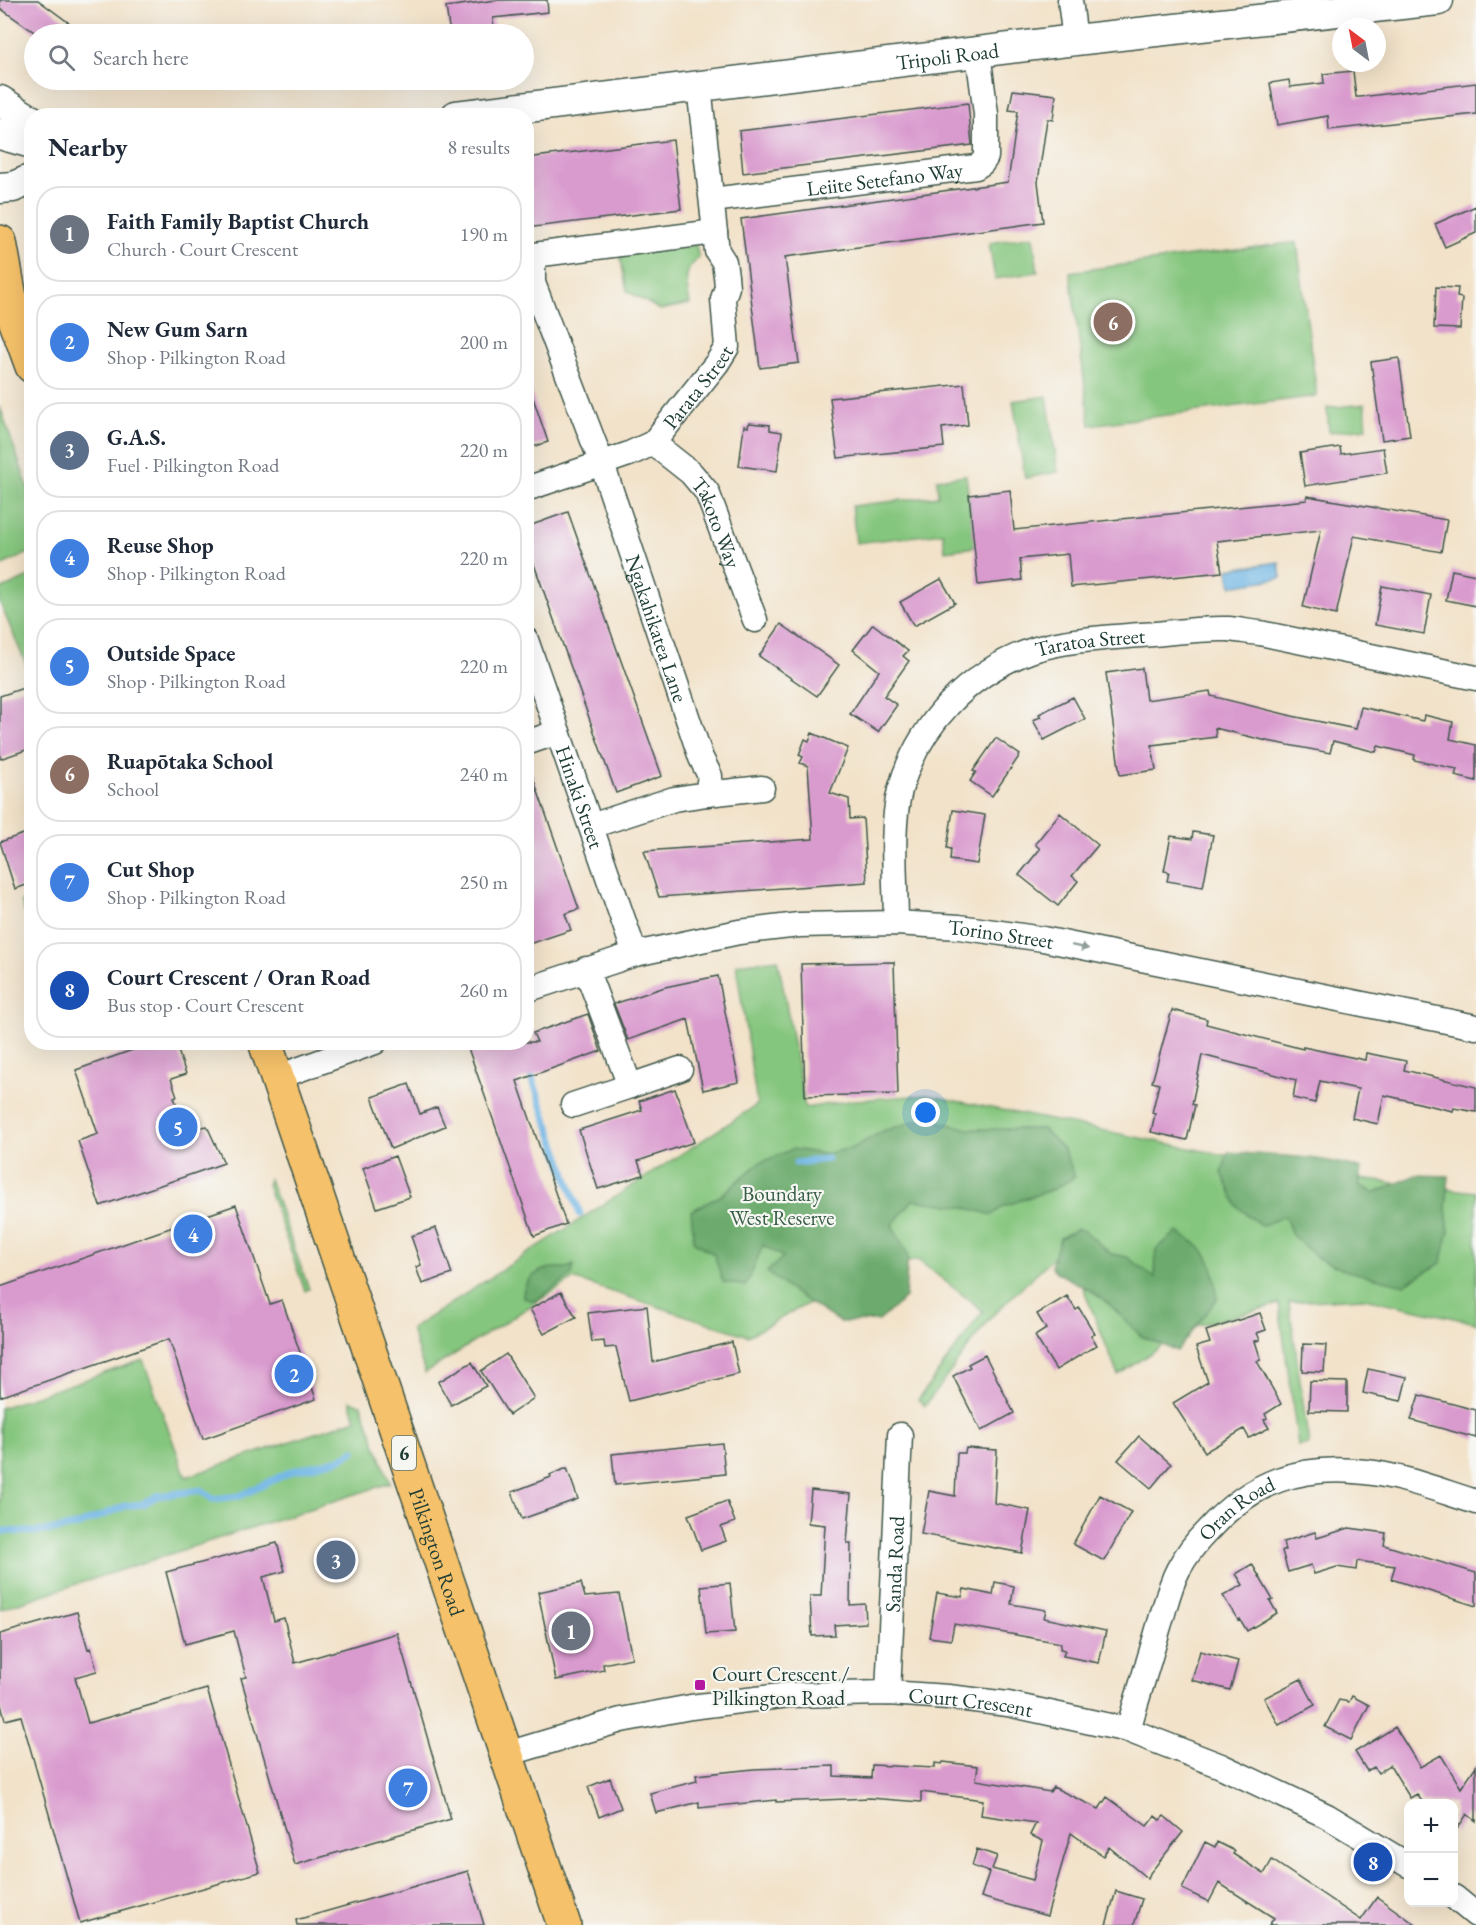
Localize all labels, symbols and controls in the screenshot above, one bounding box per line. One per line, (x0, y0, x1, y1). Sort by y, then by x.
north arrow (1332, 18, 1386, 72)
search box (24, 24, 534, 90)
street label: Tripoli Road (894, 36, 1001, 75)
icon: search (45, 41, 78, 74)
text: Search here (93, 43, 188, 72)
text: Nearby (48, 130, 128, 164)
text: 8 results (447, 134, 510, 160)
street label: Leiite Setefano Way (805, 155, 965, 202)
text: Faith Family Baptist Church (107, 207, 369, 236)
text: 1 (64, 221, 75, 247)
text: 190 m (460, 221, 508, 247)
text: Church · Court Crescent (107, 236, 298, 262)
pin: 6 (1094, 300, 1132, 344)
text: New Gum Sarn (107, 315, 248, 344)
text: 2 (64, 329, 75, 355)
text: 200 m (460, 329, 508, 355)
street label: Parata Street (656, 339, 739, 434)
text: Shop · Pilkington Road (107, 344, 286, 370)
text: G.A.S. (107, 423, 166, 452)
text: 3 (64, 437, 75, 463)
text: 220 m (460, 437, 508, 463)
text: Fuel · Pilkington Road (107, 452, 279, 478)
street label: Takoto Way (686, 471, 748, 572)
text: Reuse Shop (107, 531, 214, 560)
text: 4 (64, 545, 75, 571)
text: 220 m (460, 545, 508, 571)
street label: Ngakahikatea Lane (620, 551, 695, 706)
text: Shop · Pilkington Road (107, 560, 286, 586)
street label: Taratoa Street (1032, 621, 1146, 662)
text: Outside Space (107, 639, 235, 668)
text: 5 (64, 653, 75, 679)
text: 220 m (460, 653, 508, 679)
text: Shop · Pilkington Road (107, 668, 286, 694)
street label: Hinaki Street (550, 742, 611, 852)
text: Ruapōtaka School (107, 747, 273, 776)
text: 6 (64, 761, 75, 787)
text: 240 m (460, 761, 508, 787)
text: School (107, 776, 159, 802)
text: Cut Shop (107, 855, 194, 884)
text: 7 (64, 869, 75, 895)
text: 250 m (460, 869, 508, 895)
text: Shop · Pilkington Road (107, 884, 286, 910)
street label: Torino Street (947, 913, 1057, 954)
one-way arrow (1071, 943, 1090, 952)
text: Court Crescent / Oran Road (107, 963, 370, 992)
text: 8 (64, 977, 75, 1003)
text: 260 m (460, 977, 508, 1003)
text: Bus stop · Court Crescent (107, 992, 304, 1018)
your location (911, 1098, 940, 1127)
pin: 5 (158, 1104, 198, 1150)
park label: Boundary West Reserve (730, 1180, 834, 1231)
pin: 4 (174, 1212, 212, 1256)
pin: 2 (274, 1352, 314, 1396)
road number: 6 (392, 1436, 416, 1470)
street label: Oran Road (1192, 1469, 1279, 1546)
street label: Pilkington Road (403, 1484, 472, 1619)
street label: Sanda Road (878, 1515, 910, 1613)
pin: 3 (316, 1538, 356, 1582)
pin: 1 (552, 1608, 590, 1654)
place label: Court Crescent / Pilkington Road (712, 1660, 850, 1711)
marker: Court Crescent / Pilkington Road (693, 1678, 707, 1692)
street label: Court Crescent (908, 1681, 1036, 1723)
pin: 7 (388, 1766, 428, 1810)
map controls (1404, 1799, 1458, 1907)
button: + (1404, 1799, 1458, 1853)
pin: 8 (1354, 1840, 1392, 1884)
button: − (1404, 1853, 1458, 1907)

